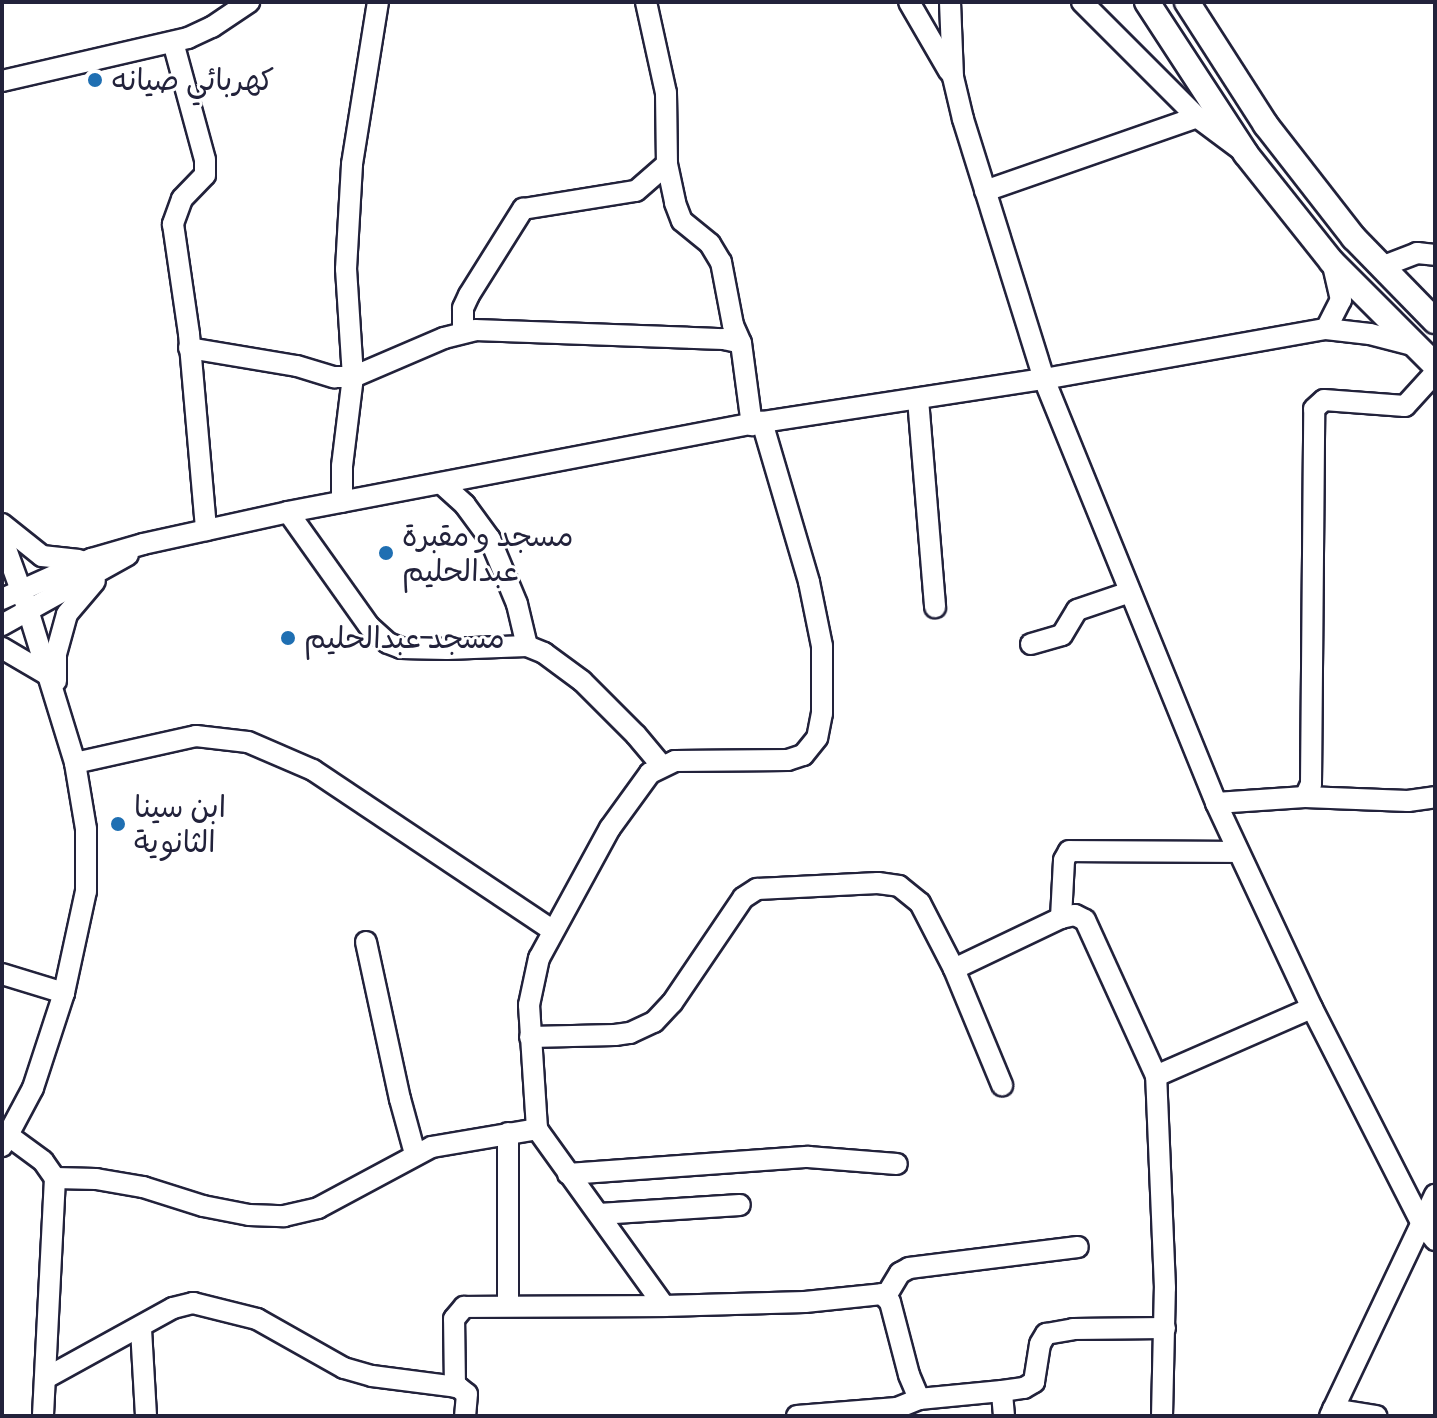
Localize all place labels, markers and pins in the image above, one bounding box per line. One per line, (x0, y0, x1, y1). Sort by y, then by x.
place label: كهربائي صيانه (111, 62, 274, 98)
marker: كهربائي صيانه (86, 71, 104, 89)
place label: مسجد و مقبرة عبدالحليم (402, 518, 574, 588)
marker: مسجد و مقبرة عبدالحليم (377, 544, 395, 562)
place label: مسجد عبدالحليم (304, 620, 505, 656)
marker: مسجد عبدالحليم (279, 629, 297, 647)
place label: ابن سينا الثانوية (134, 789, 226, 860)
marker: ابن سينا الثانوية (109, 815, 127, 833)

